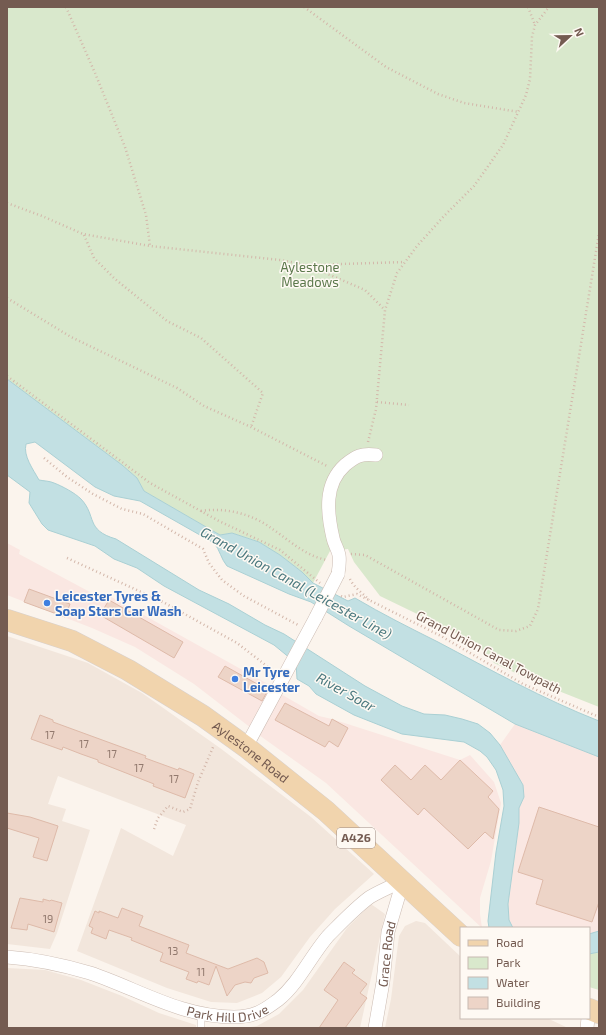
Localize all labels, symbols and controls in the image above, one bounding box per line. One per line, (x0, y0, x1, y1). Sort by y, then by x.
north arrow (550, 16, 590, 56)
text: N (572, 26, 587, 38)
park label: Aylestone Meadows (280, 259, 340, 290)
water label: Grand Union Canal (Leicester Line) (198, 523, 395, 642)
place label: Leicester Tyres & Soap Stars Car Wash (55, 588, 182, 619)
marker: Leicester Tyres & Soap Stars Car Wash (42, 598, 52, 608)
street label: Grand Union Canal Towpath (414, 607, 564, 697)
place label: Mr Tyre Leicester (243, 664, 300, 695)
water label: River Soar (314, 668, 379, 715)
marker: Mr Tyre Leicester (230, 674, 240, 684)
street label: Aylestone Road (209, 717, 292, 786)
house number: 17 (45, 728, 55, 741)
house number: 17 (79, 737, 89, 750)
house number: 17 (107, 747, 117, 760)
house number: 17 (134, 761, 144, 774)
house number: 17 (169, 772, 179, 785)
road number: A426 (337, 828, 375, 848)
house number: 19 (43, 912, 53, 925)
street label: Grace Road (374, 919, 399, 988)
legend (460, 927, 590, 1019)
text: Road (496, 935, 524, 949)
house number: 13 (168, 944, 178, 957)
text: Park (496, 955, 521, 969)
house number: 11 (197, 965, 205, 978)
text: Water (496, 975, 530, 989)
text: Building (496, 995, 541, 1009)
street label: Park Hill Drive (185, 1001, 271, 1025)

